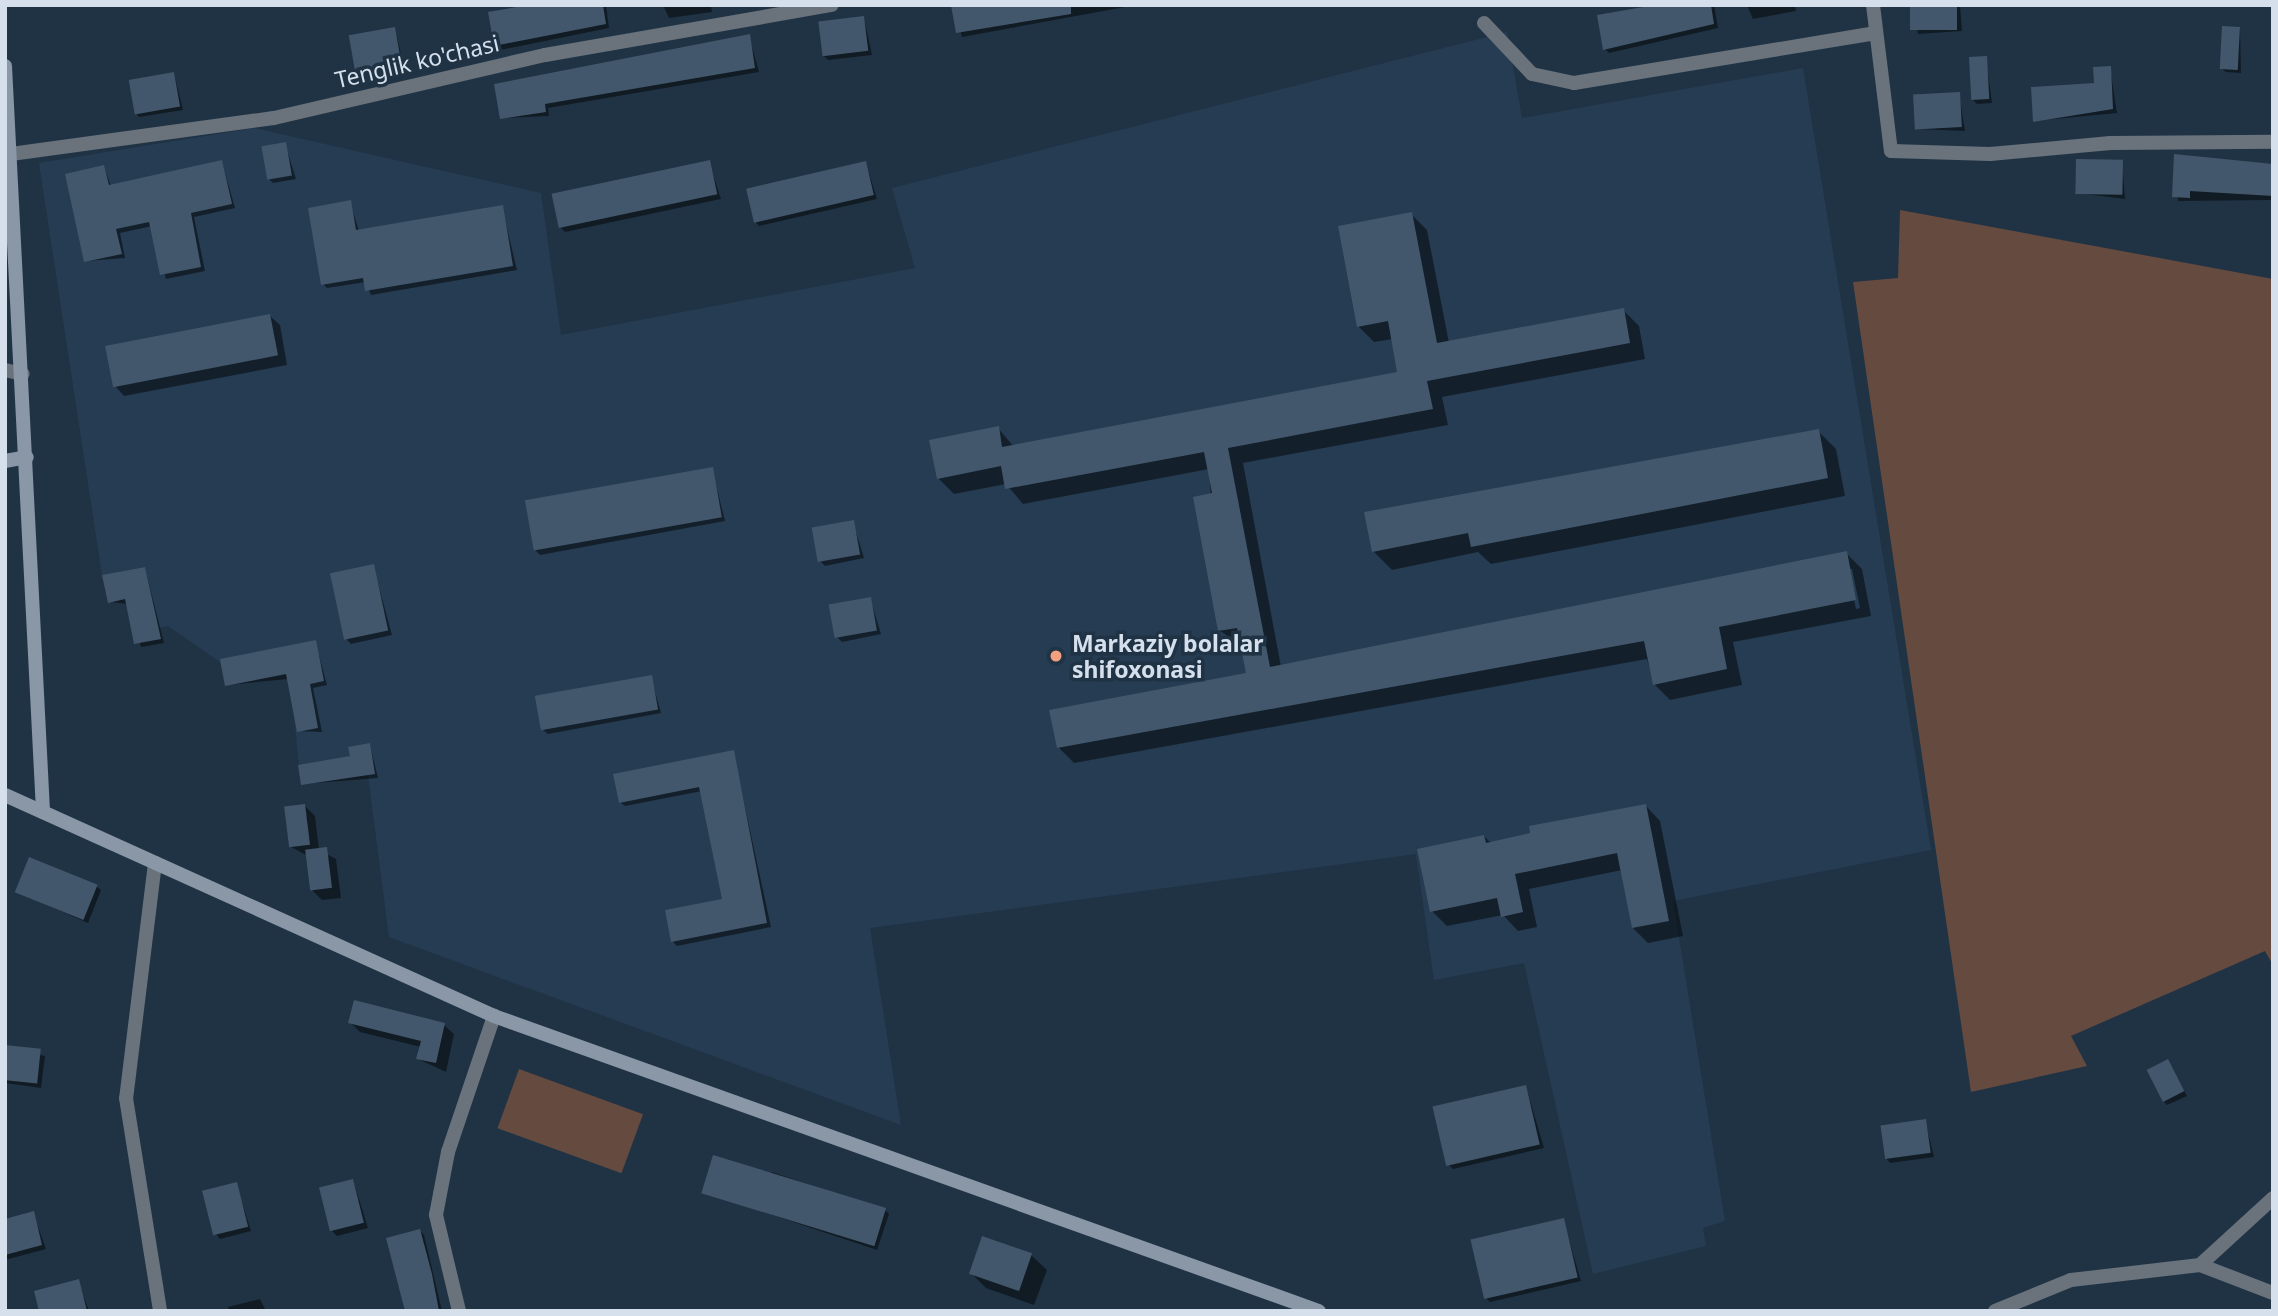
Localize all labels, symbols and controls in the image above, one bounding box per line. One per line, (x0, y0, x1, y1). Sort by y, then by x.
street label: Tenglik ko'chasi (332, 29, 502, 93)
place label: Markaziy bolalar shifoxonasi (1072, 629, 1264, 683)
marker: Markaziy bolalar shifoxonasi (1046, 646, 1066, 666)

